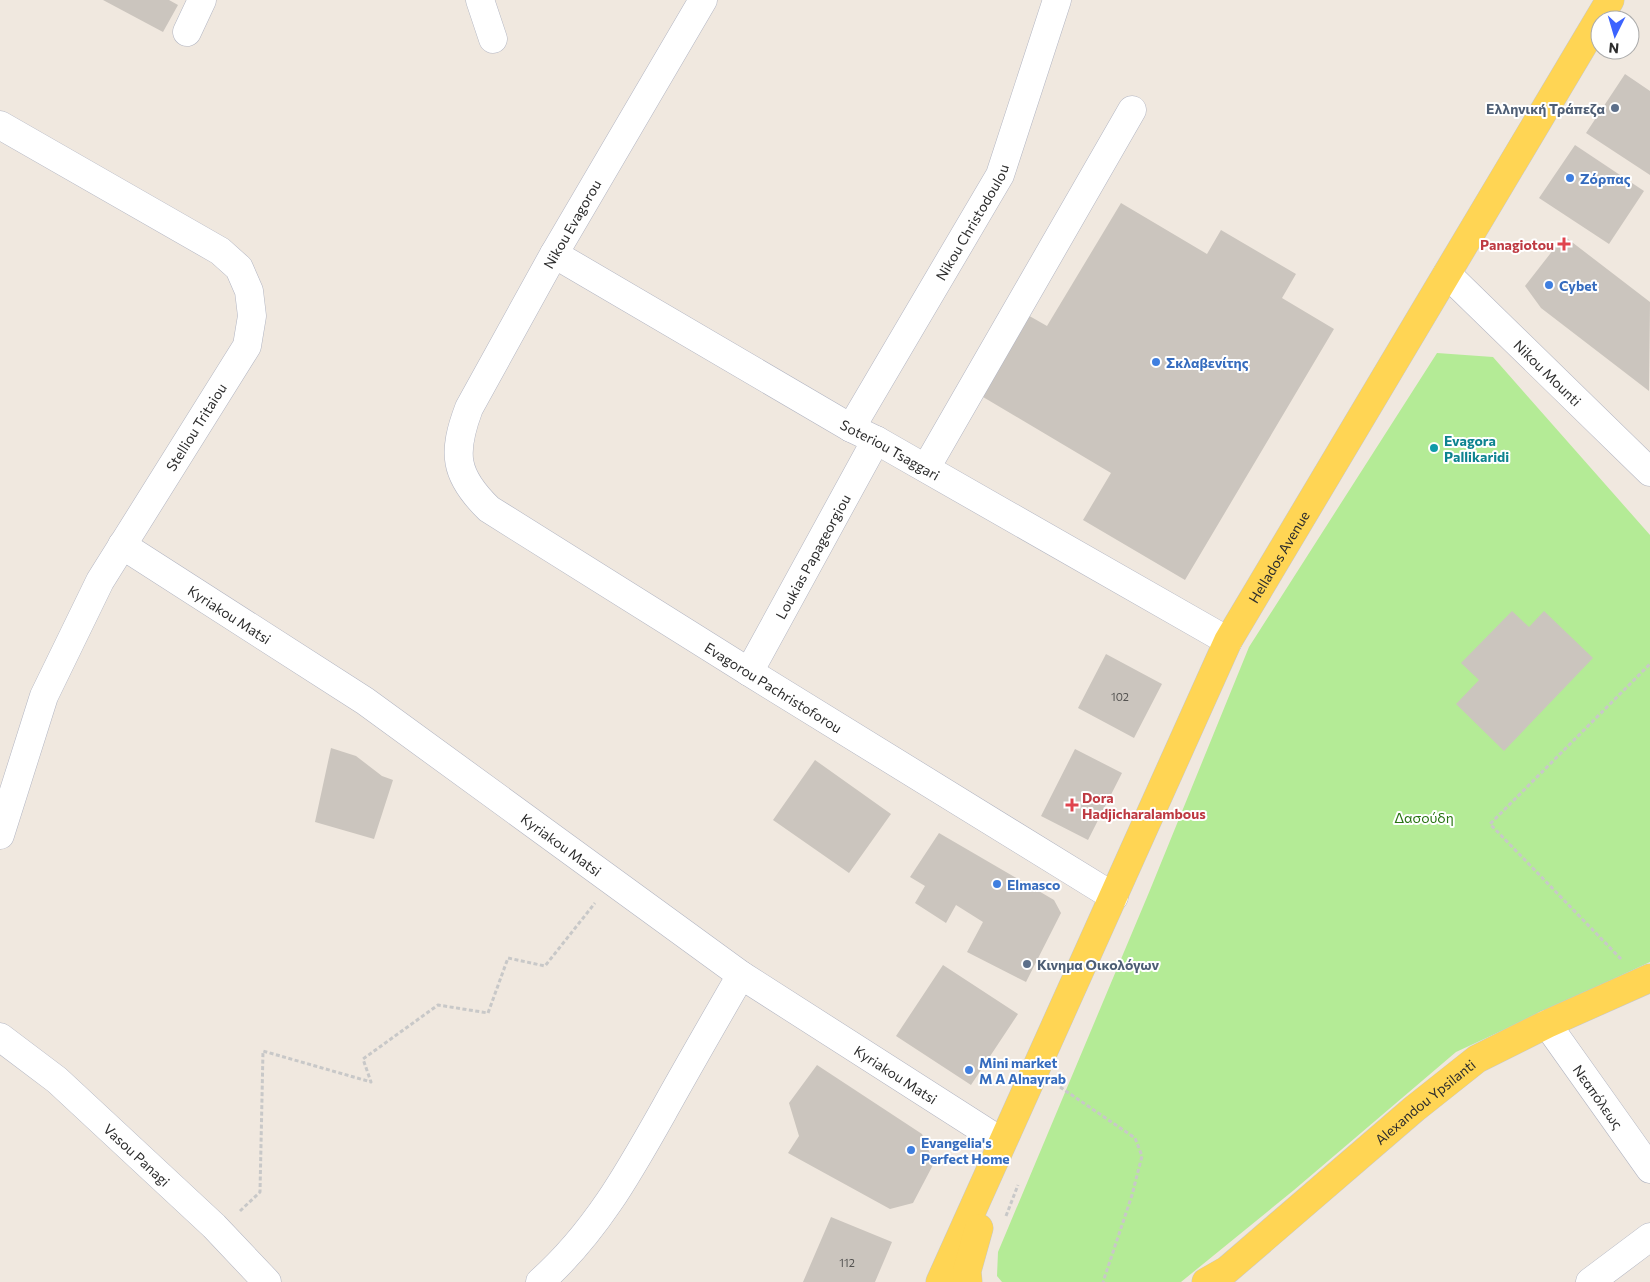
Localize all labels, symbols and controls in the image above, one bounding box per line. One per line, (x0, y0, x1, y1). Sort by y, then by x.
north arrow (1590, 10, 1640, 60)
text: N (1608, 40, 1620, 57)
place label: Ελληνική Τράπεζα (1486, 100, 1605, 117)
marker: Ελληνική Τράπεζα (1609, 102, 1621, 114)
street label: Nikou Christodoulou (932, 162, 1012, 283)
place label: Ζόρπας (1580, 170, 1631, 187)
marker: Ζόρπας (1564, 172, 1576, 184)
street label: Nikou Evagorou (540, 176, 604, 272)
place label: Panagiotou (1480, 236, 1554, 253)
marker: Panagiotou (1558, 238, 1570, 250)
place label: Cybet (1559, 277, 1598, 294)
marker: Cybet (1543, 279, 1555, 291)
street label: Nikou Mounti (1511, 336, 1585, 409)
place label: Σκλαβενίτης (1166, 354, 1249, 371)
marker: Σκλαβενίτης (1150, 356, 1162, 368)
street label: Stelliou Tritaiou (162, 380, 230, 474)
street label: Soteriou Tsaggari (838, 415, 943, 483)
place label: Evagora Pallikaridi (1444, 432, 1509, 465)
marker: Evagora Pallikaridi (1428, 442, 1440, 454)
street label: Loukias Papageorgiou (771, 491, 853, 622)
street label: Hellados Avenue (1244, 507, 1312, 606)
street label: Kyriakou Matsi (185, 581, 274, 647)
street label: Evagorou Pachristoforou (702, 638, 845, 736)
house number: 102 (1111, 690, 1129, 703)
place label: Dora Hadjicharalambous (1082, 789, 1206, 822)
marker: Dora Hadjicharalambous (1066, 799, 1078, 811)
street label: Kyriakou Matsi (518, 809, 605, 879)
park label: Δασούδη (1394, 809, 1454, 826)
place label: Elmasco (1007, 876, 1060, 893)
marker: Elmasco (991, 878, 1003, 890)
place label: Κινημα Οικολόγων (1037, 956, 1159, 973)
marker: Κινημα Οικολόγων (1021, 958, 1033, 970)
street label: Kyriakou Matsi (851, 1041, 941, 1107)
place label: Mini market M A Alnayrab (979, 1054, 1066, 1087)
street label: Alexandou Ypsilanti (1371, 1055, 1479, 1148)
street label: Νεαπόλεως (1570, 1061, 1627, 1132)
marker: Mini market M A Alnayrab (963, 1064, 975, 1076)
street label: Vasou Panagi (101, 1120, 174, 1190)
place label: Evangelia's Perfect Home (921, 1134, 1010, 1167)
marker: Evangelia's Perfect Home (905, 1144, 917, 1156)
house number: 112 (839, 1256, 855, 1269)

